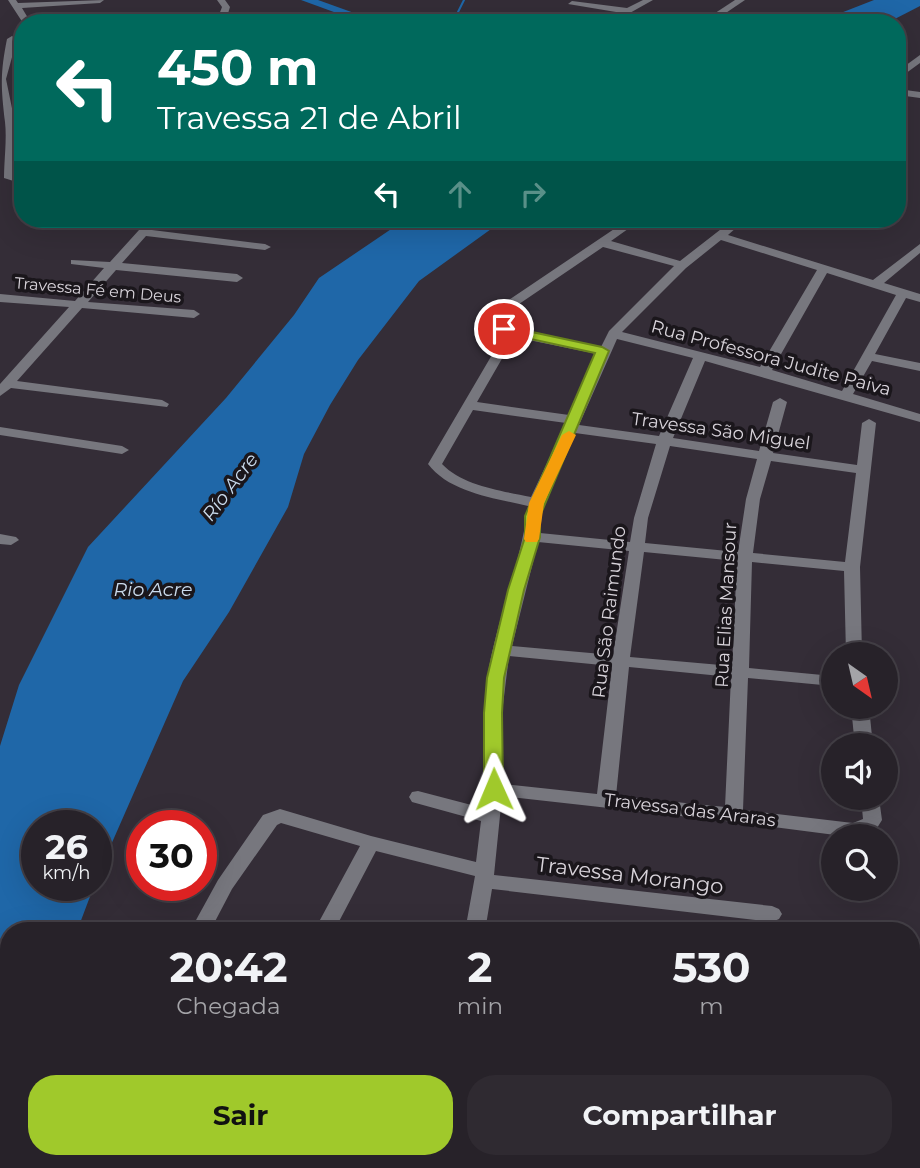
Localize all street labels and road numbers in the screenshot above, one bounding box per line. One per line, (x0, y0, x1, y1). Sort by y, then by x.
street label: Travessa Fé em Deus (14, 273, 182, 307)
street label: Rua Professora Judite Paiva (649, 315, 893, 401)
street label: Travessa São Miguel (630, 408, 812, 454)
street label: Rua Elias Mansour (711, 522, 741, 688)
street label: Rua São Raimundo (588, 525, 630, 699)
street label: Travessa das Araras (603, 789, 777, 831)
street label: Travessa Morango (535, 851, 725, 899)

